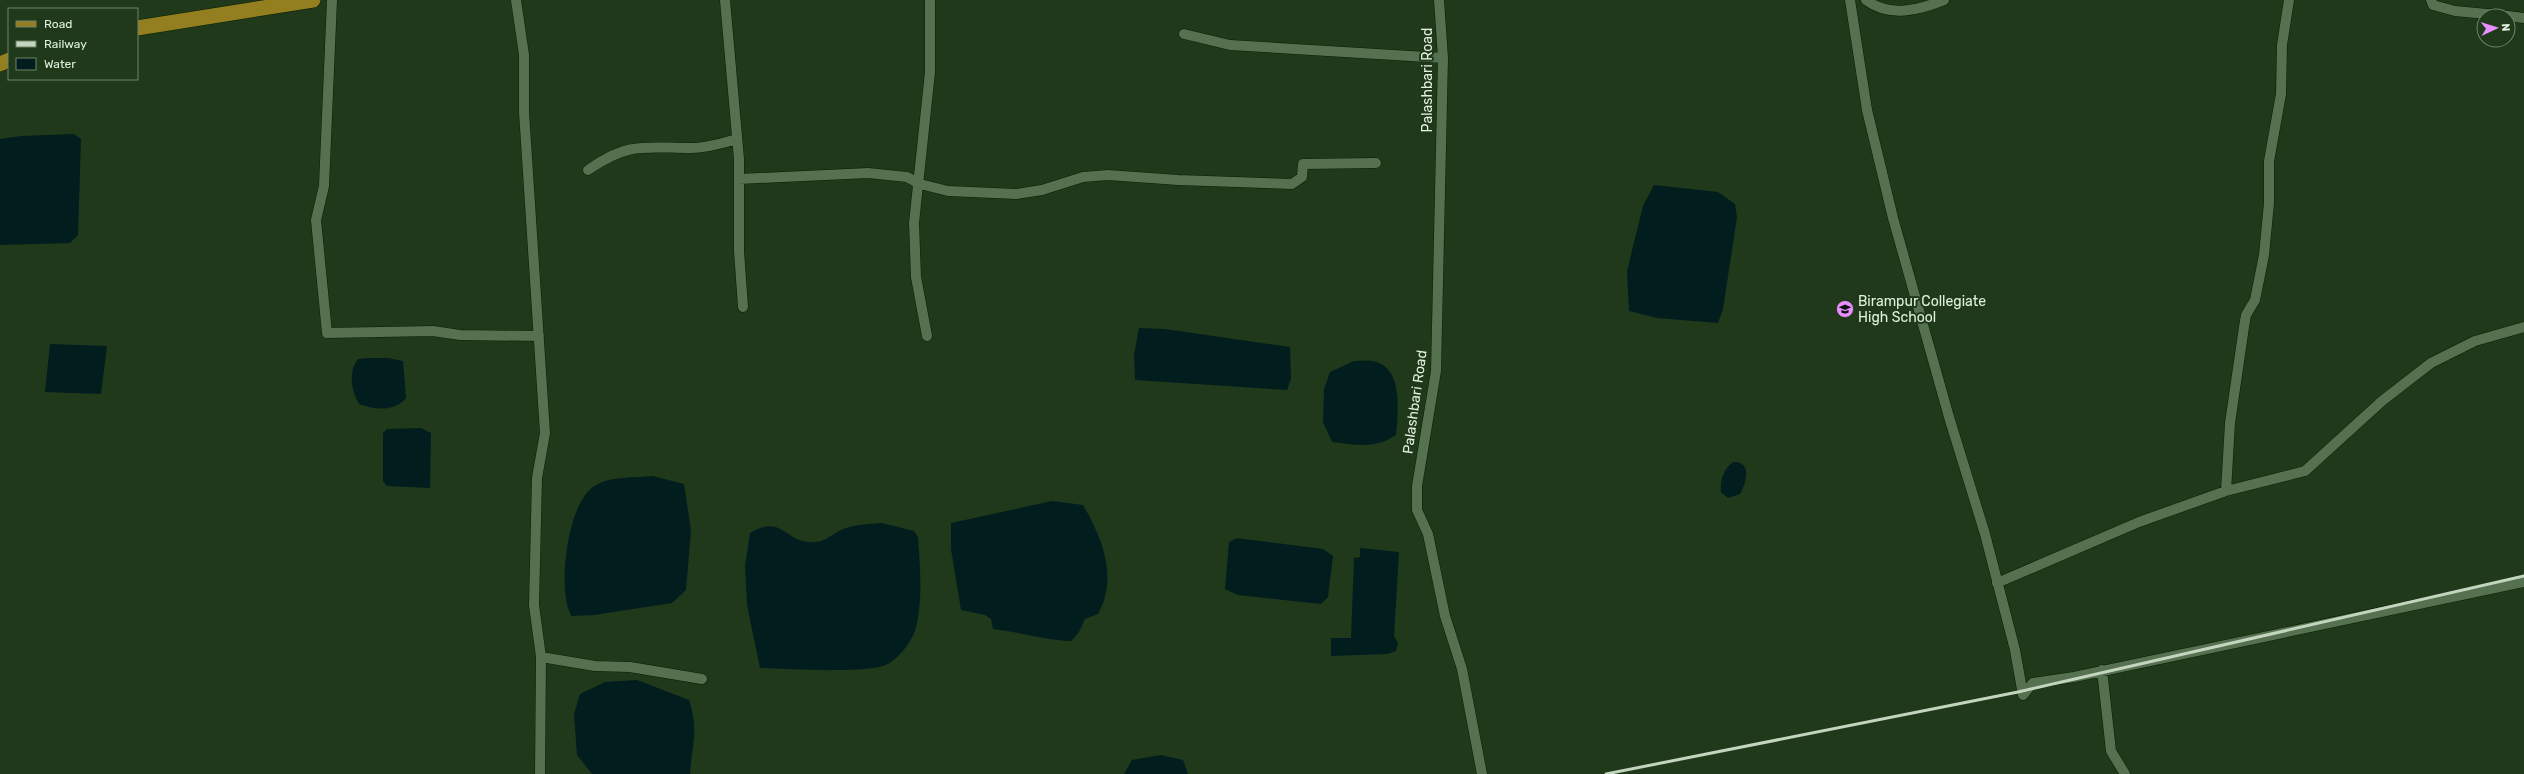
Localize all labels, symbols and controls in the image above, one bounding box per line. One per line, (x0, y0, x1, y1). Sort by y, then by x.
legend (8, 8, 138, 80)
north arrow (2476, 8, 2516, 48)
text: Road (44, 17, 72, 31)
text: N (2499, 23, 2512, 32)
street label: Palashbari Road (1419, 28, 1436, 132)
text: Railway (44, 37, 87, 51)
text: Water (44, 57, 76, 71)
place label: Birampur Collegiate High School (1858, 293, 1986, 326)
school or university icon: Birampur Collegiate High School (1835, 299, 1855, 319)
street label: Palashbari Road (1399, 349, 1431, 455)

